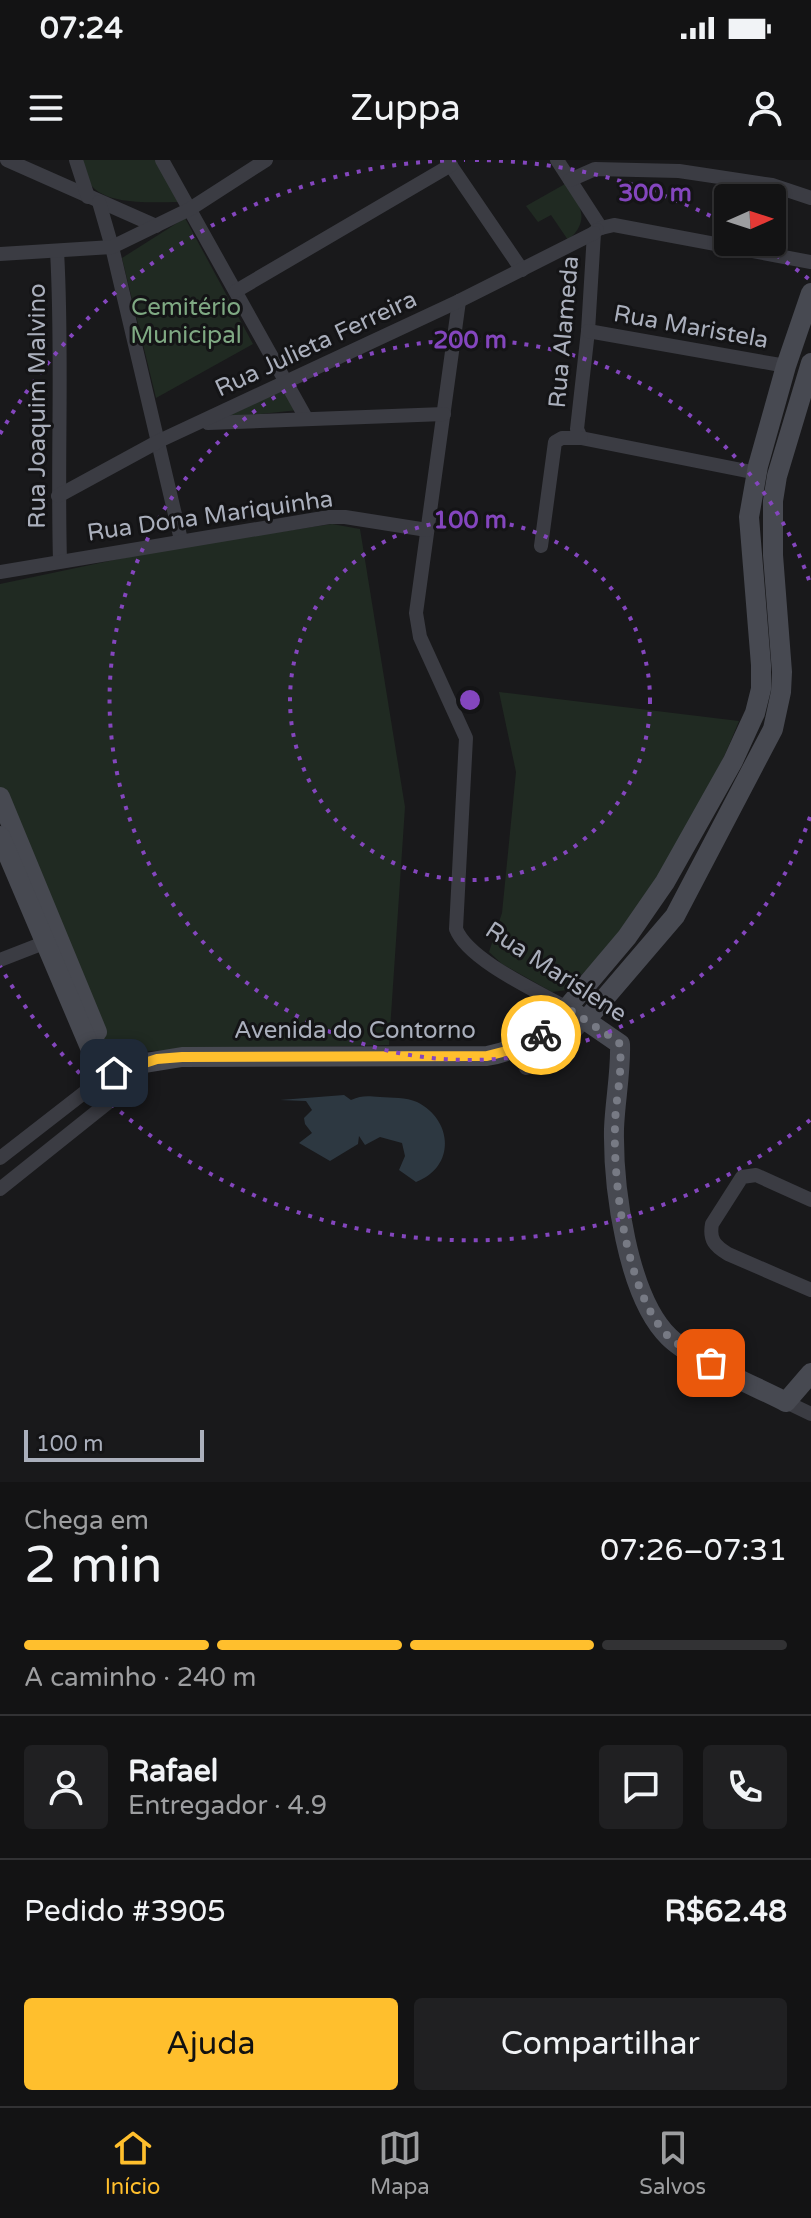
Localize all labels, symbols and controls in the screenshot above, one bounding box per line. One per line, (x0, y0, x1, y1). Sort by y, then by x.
text: 07:24 (40, 10, 123, 47)
icon: menu (24, 86, 68, 130)
icon: person (743, 86, 787, 130)
text: Zuppa (350, 87, 461, 130)
text: 300 m (618, 179, 692, 208)
north arrow (714, 184, 786, 256)
map controls (714, 184, 786, 256)
street label: Rua Alameda (543, 255, 585, 409)
street label: Rua Joaquim Malvino (23, 283, 52, 529)
street label: Rua Julieta Ferreira (211, 285, 421, 403)
park label: Cemitério Municipal (130, 293, 242, 350)
street label: Rua Maristela (611, 299, 771, 355)
text: 200 m (433, 326, 507, 355)
street label: Rua Dona Mariquinha (85, 484, 335, 548)
text: 100 m (433, 506, 507, 535)
centre of rings (456, 686, 484, 714)
street label: Rua Marislene (480, 916, 632, 1028)
courier (501, 995, 581, 1075)
icon: bike (519, 1013, 563, 1057)
street label: Avenida do Contorno (234, 1016, 476, 1045)
pin (80, 1039, 148, 1107)
icon: home (92, 1051, 136, 1095)
pin (677, 1329, 745, 1397)
icon: bag (689, 1341, 733, 1385)
scale bar (24, 1426, 204, 1462)
text: 100 m (36, 1431, 103, 1457)
text: Chega em (24, 1505, 149, 1536)
text: 07:26–07:31 (600, 1532, 787, 1569)
text: 2 min (24, 1534, 163, 1597)
text: A caminho · 240 m (24, 1662, 256, 1693)
button: person (24, 1745, 108, 1829)
button: chat (599, 1745, 683, 1829)
button: phone (703, 1745, 787, 1829)
text: Rafael (128, 1753, 218, 1790)
text: Entregador · 4.9 (128, 1790, 327, 1821)
text: Pedido #3905 (24, 1893, 226, 1930)
text: R$62.48 (665, 1893, 787, 1930)
button: Ajuda (24, 1998, 398, 2090)
button: Compartilhar (414, 1998, 787, 2090)
tab: Início (105, 2126, 160, 2200)
tab: Mapa (370, 2126, 430, 2200)
tab: Salvos (639, 2126, 706, 2200)

